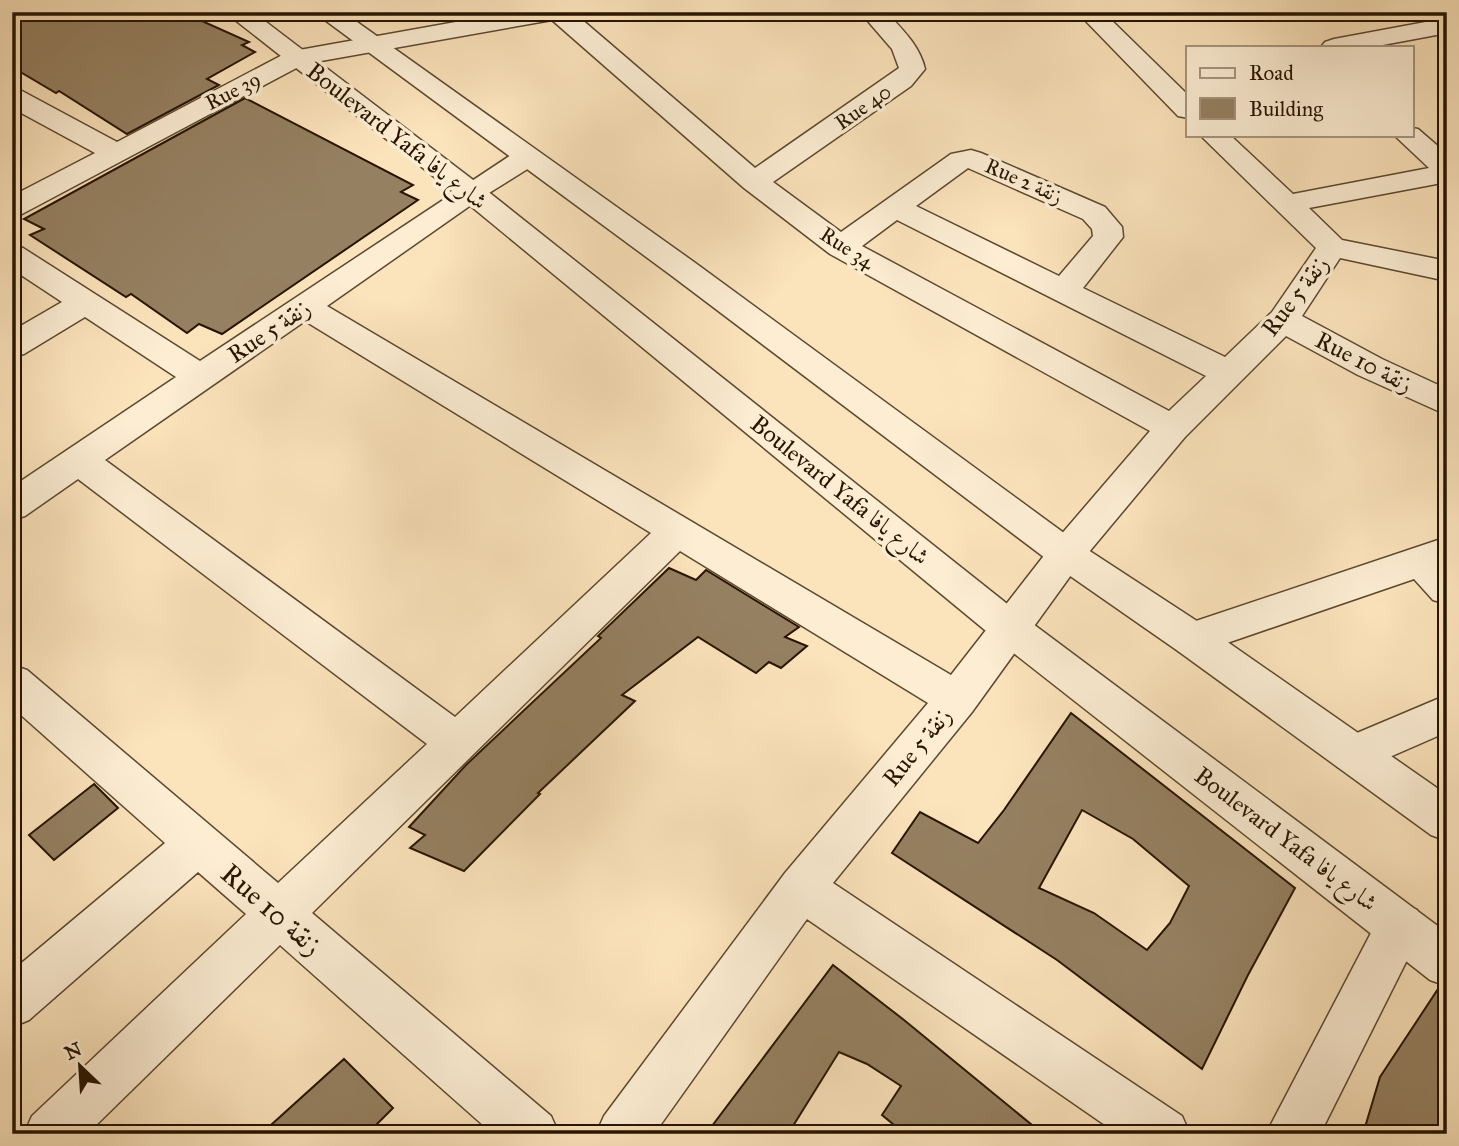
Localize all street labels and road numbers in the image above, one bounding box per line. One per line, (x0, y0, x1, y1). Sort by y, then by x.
street label: Boulevard Yafa شارع يافا (297, 56, 494, 220)
street label: Rue 39 (201, 66, 265, 116)
street label: Rue 40 (830, 78, 896, 136)
street label: Rue 2 زنقة (981, 152, 1067, 210)
street label: Rue 34 (815, 221, 880, 276)
street label: Rue 5 زنقة (1255, 250, 1335, 342)
street label: Rue 5 زنقة (222, 292, 316, 370)
street label: Rue 10 زنقة (1310, 325, 1418, 399)
street label: Boulevard Yafa شارع يافا (741, 409, 936, 575)
street label: Rue 5 زنقة (876, 701, 958, 793)
street label: Boulevard Yafa شارع يافا (1185, 760, 1384, 922)
street label: Rue 10 زنقة (214, 856, 330, 963)

